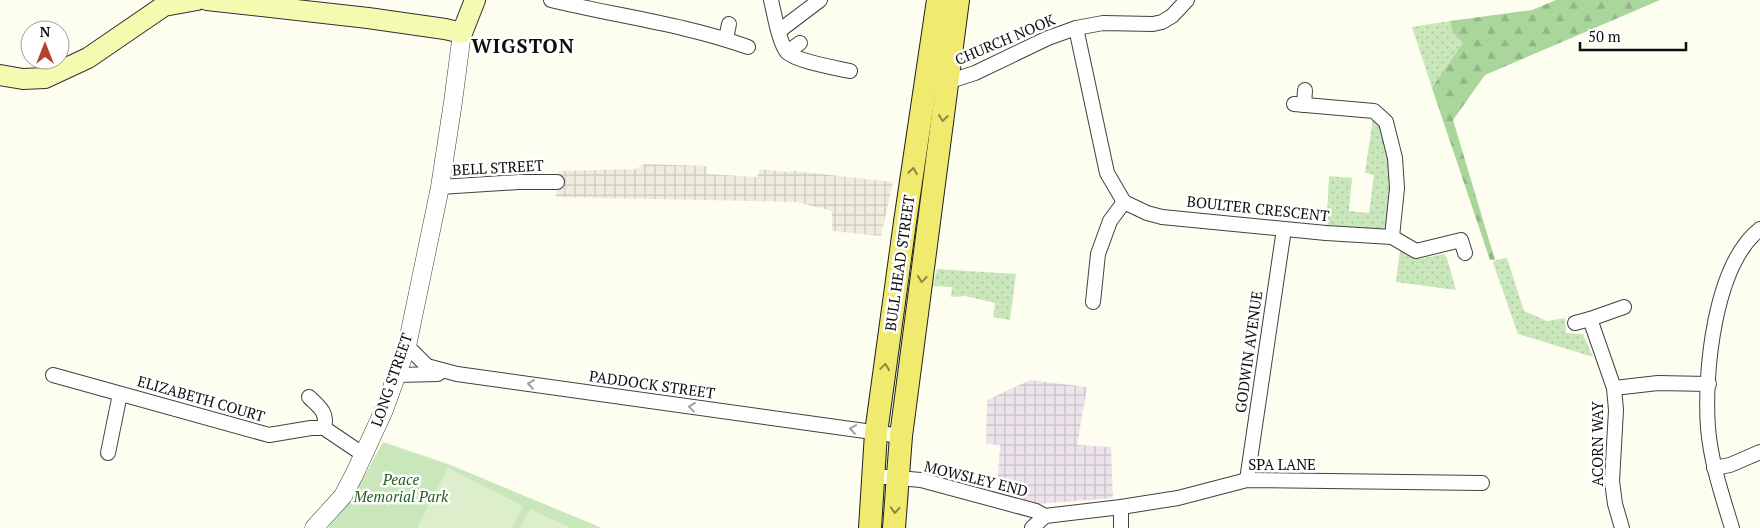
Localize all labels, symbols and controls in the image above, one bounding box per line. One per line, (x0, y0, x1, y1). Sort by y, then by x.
street label: CHURCH NOOK (952, 9, 1058, 69)
north arrow (20, 20, 70, 70)
scale bar (1580, 20, 1686, 52)
text: N (40, 22, 51, 41)
text: 50 m (1588, 26, 1621, 46)
district label: WIGSTON (471, 32, 575, 59)
one-way arrow (938, 114, 949, 122)
street label: BELL STREET (452, 155, 544, 179)
one-way arrow (907, 167, 918, 175)
street label: BOULTER CRESCENT (1186, 191, 1330, 225)
street label: BULL HEAD STREET (880, 194, 918, 332)
one-way arrow (917, 275, 927, 283)
street label: GODWIN AVENUE (1230, 290, 1266, 414)
street label: LONG STREET (366, 330, 416, 429)
one-way arrow (879, 363, 890, 371)
street label: PADDOCK STREET (588, 365, 716, 403)
street label: ELIZABETH COURT (135, 370, 267, 426)
one-way arrow (527, 380, 535, 390)
street label: ACORN WAY (1587, 401, 1607, 487)
one-way arrow (688, 402, 696, 413)
one-way arrow (849, 425, 857, 435)
street label: SPA LANE (1248, 454, 1316, 474)
street label: MOWSLEY END (922, 455, 1030, 501)
park label: Peace Memorial Park (353, 469, 449, 506)
one-way arrow (890, 506, 901, 514)

